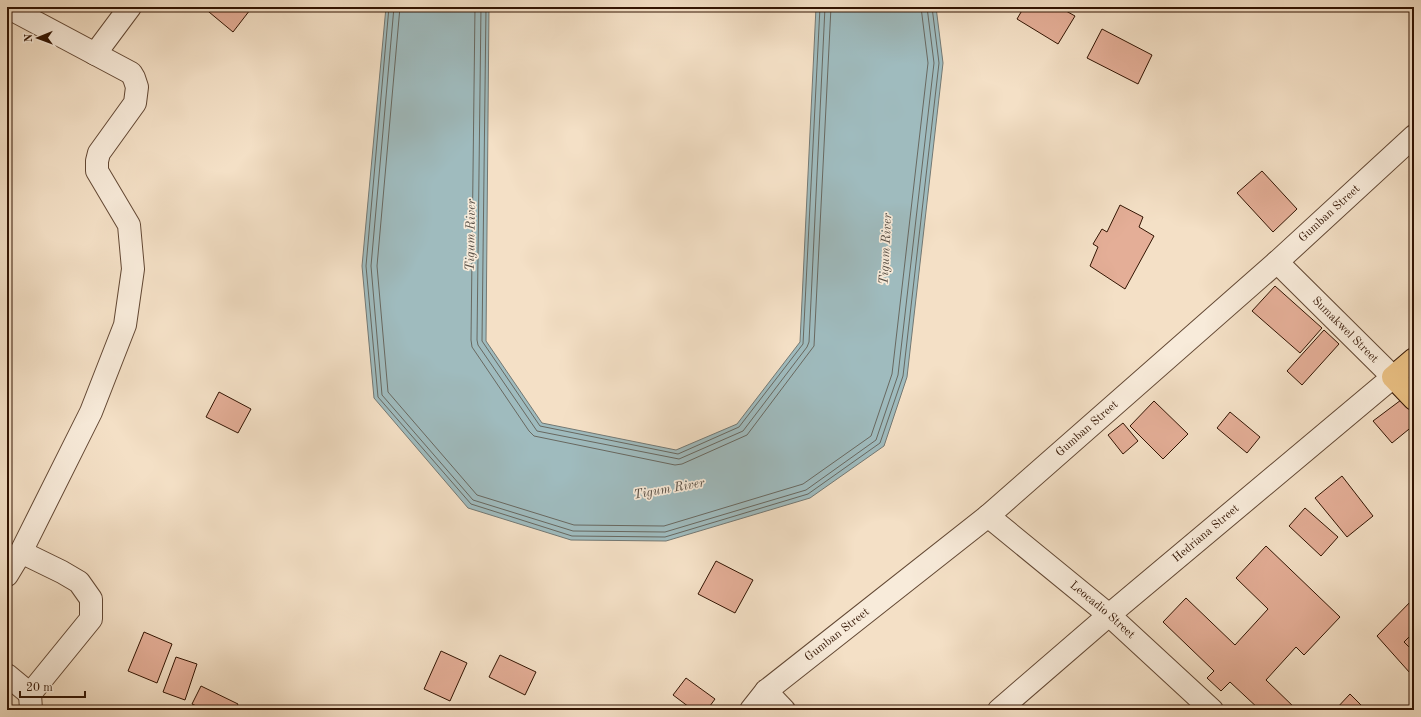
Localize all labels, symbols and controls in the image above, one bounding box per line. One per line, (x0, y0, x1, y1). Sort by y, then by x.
north arrow (18, 18, 58, 58)
text: N (24, 33, 35, 42)
street label: Gumban Street (1297, 183, 1362, 245)
water label: Tigum River (464, 199, 478, 271)
water label: Tigum River (878, 212, 894, 285)
street label: Sumakwel Street (1310, 295, 1380, 365)
street label: Gumban Street (1054, 398, 1121, 459)
water label: Tigum River (632, 476, 706, 502)
street label: Hedriana Street (1170, 502, 1242, 565)
street label: Leocadio Street (1067, 579, 1137, 641)
street label: Gumban Street (803, 606, 872, 664)
scale bar (20, 673, 85, 699)
text: 20 m (26, 682, 53, 694)

